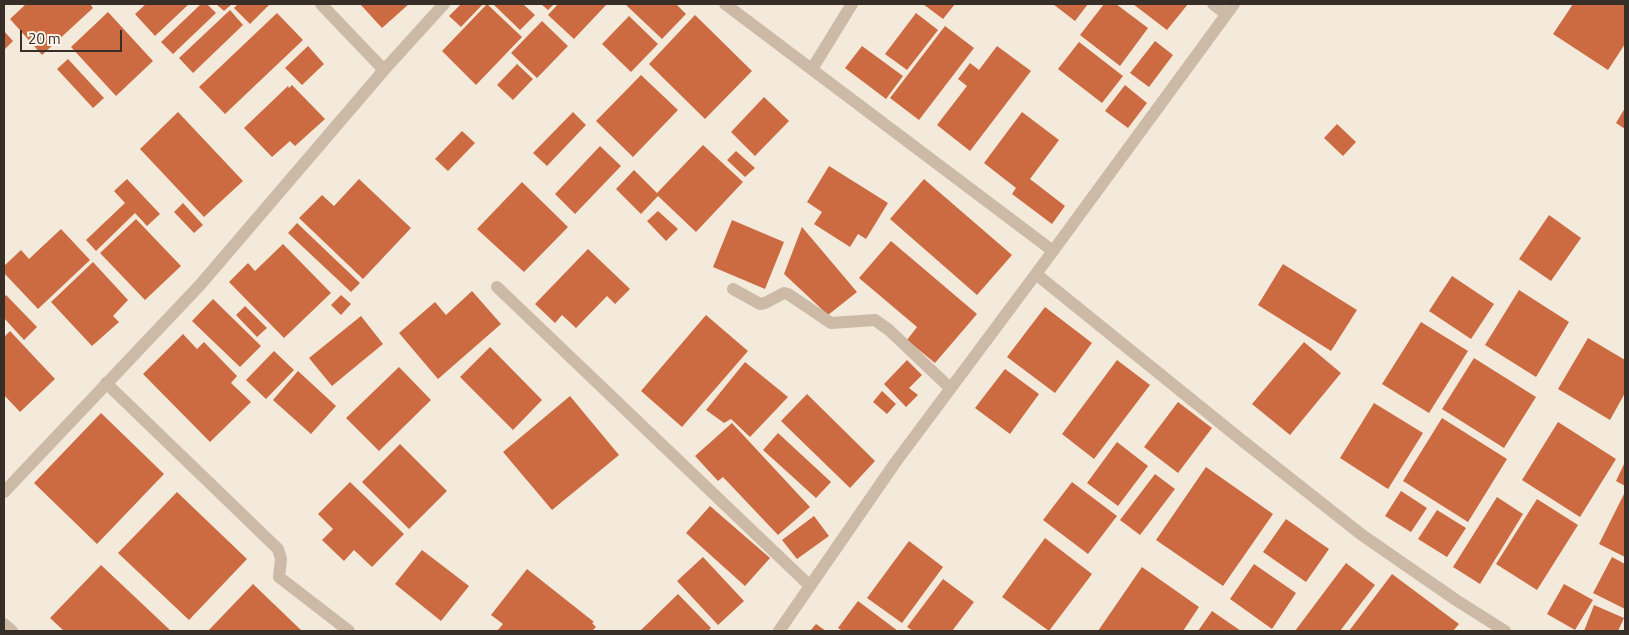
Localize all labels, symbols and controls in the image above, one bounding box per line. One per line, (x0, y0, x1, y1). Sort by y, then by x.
scale bar (22, 20, 125, 52)
text: 20 m (28, 27, 61, 50)

